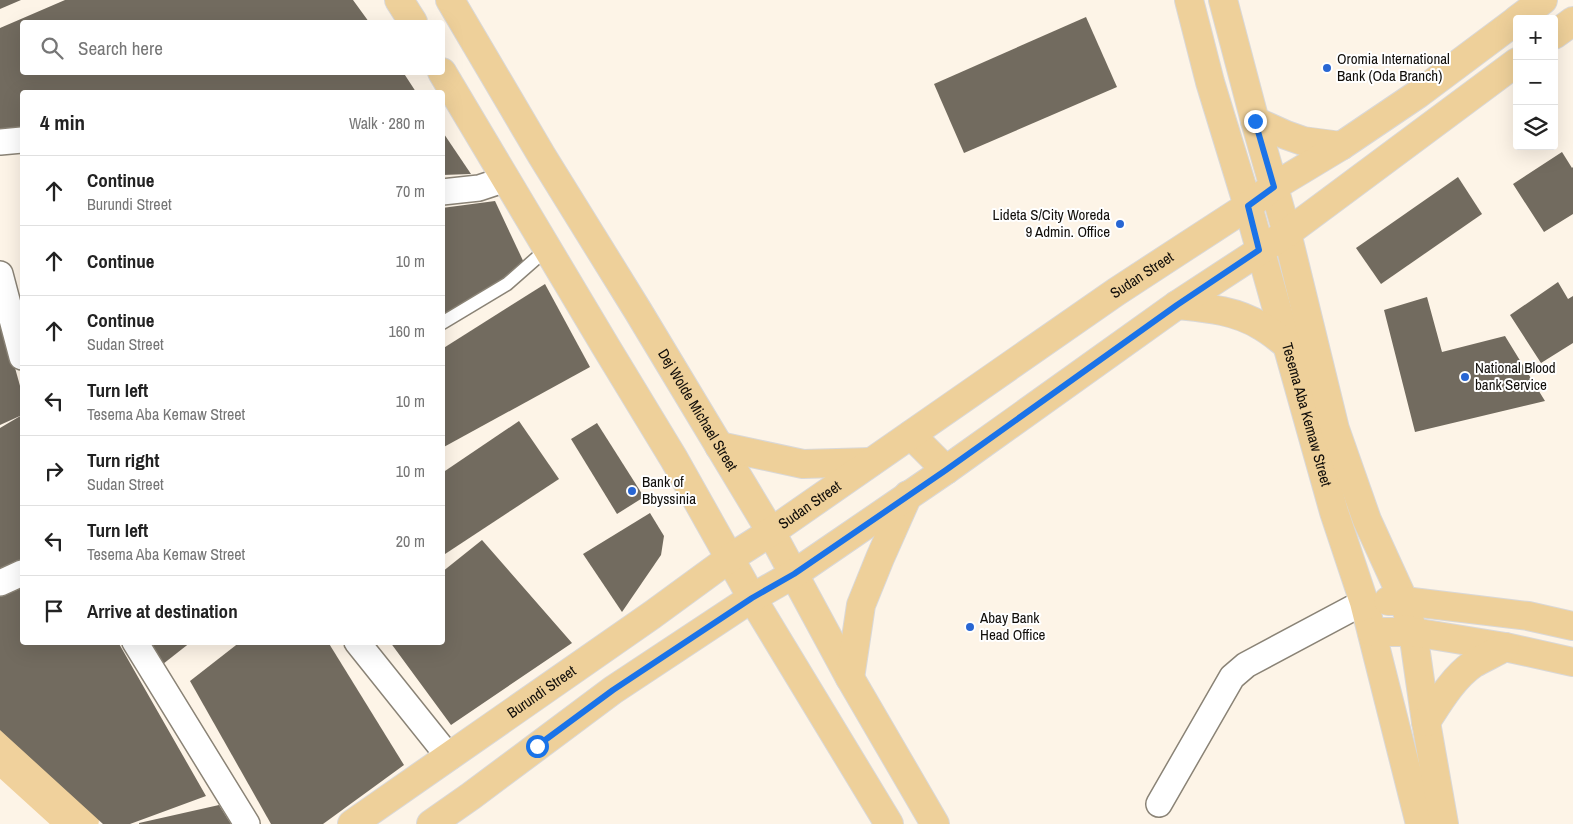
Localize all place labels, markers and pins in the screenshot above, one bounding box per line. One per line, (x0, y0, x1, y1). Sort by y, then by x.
place label: Oromia International Bank (Oda Branch) (1337, 48, 1450, 86)
marker: Oromia International Bank (Oda Branch) (1321, 62, 1333, 74)
place label: Lideta S/City Woreda 9 Admin. Office (993, 204, 1110, 242)
marker: Lideta S/City Woreda 9 Admin. Office (1114, 218, 1126, 230)
place label: National Blood bank Service (1475, 357, 1556, 395)
marker: National Blood bank Service (1459, 371, 1471, 383)
place label: Bank of Bbyssinia (642, 471, 696, 509)
marker: Bank of Bbyssinia (626, 485, 638, 497)
place label: Abay Bank Head Office (979, 607, 1046, 645)
marker: Abay Bank Head Office (964, 621, 976, 633)

